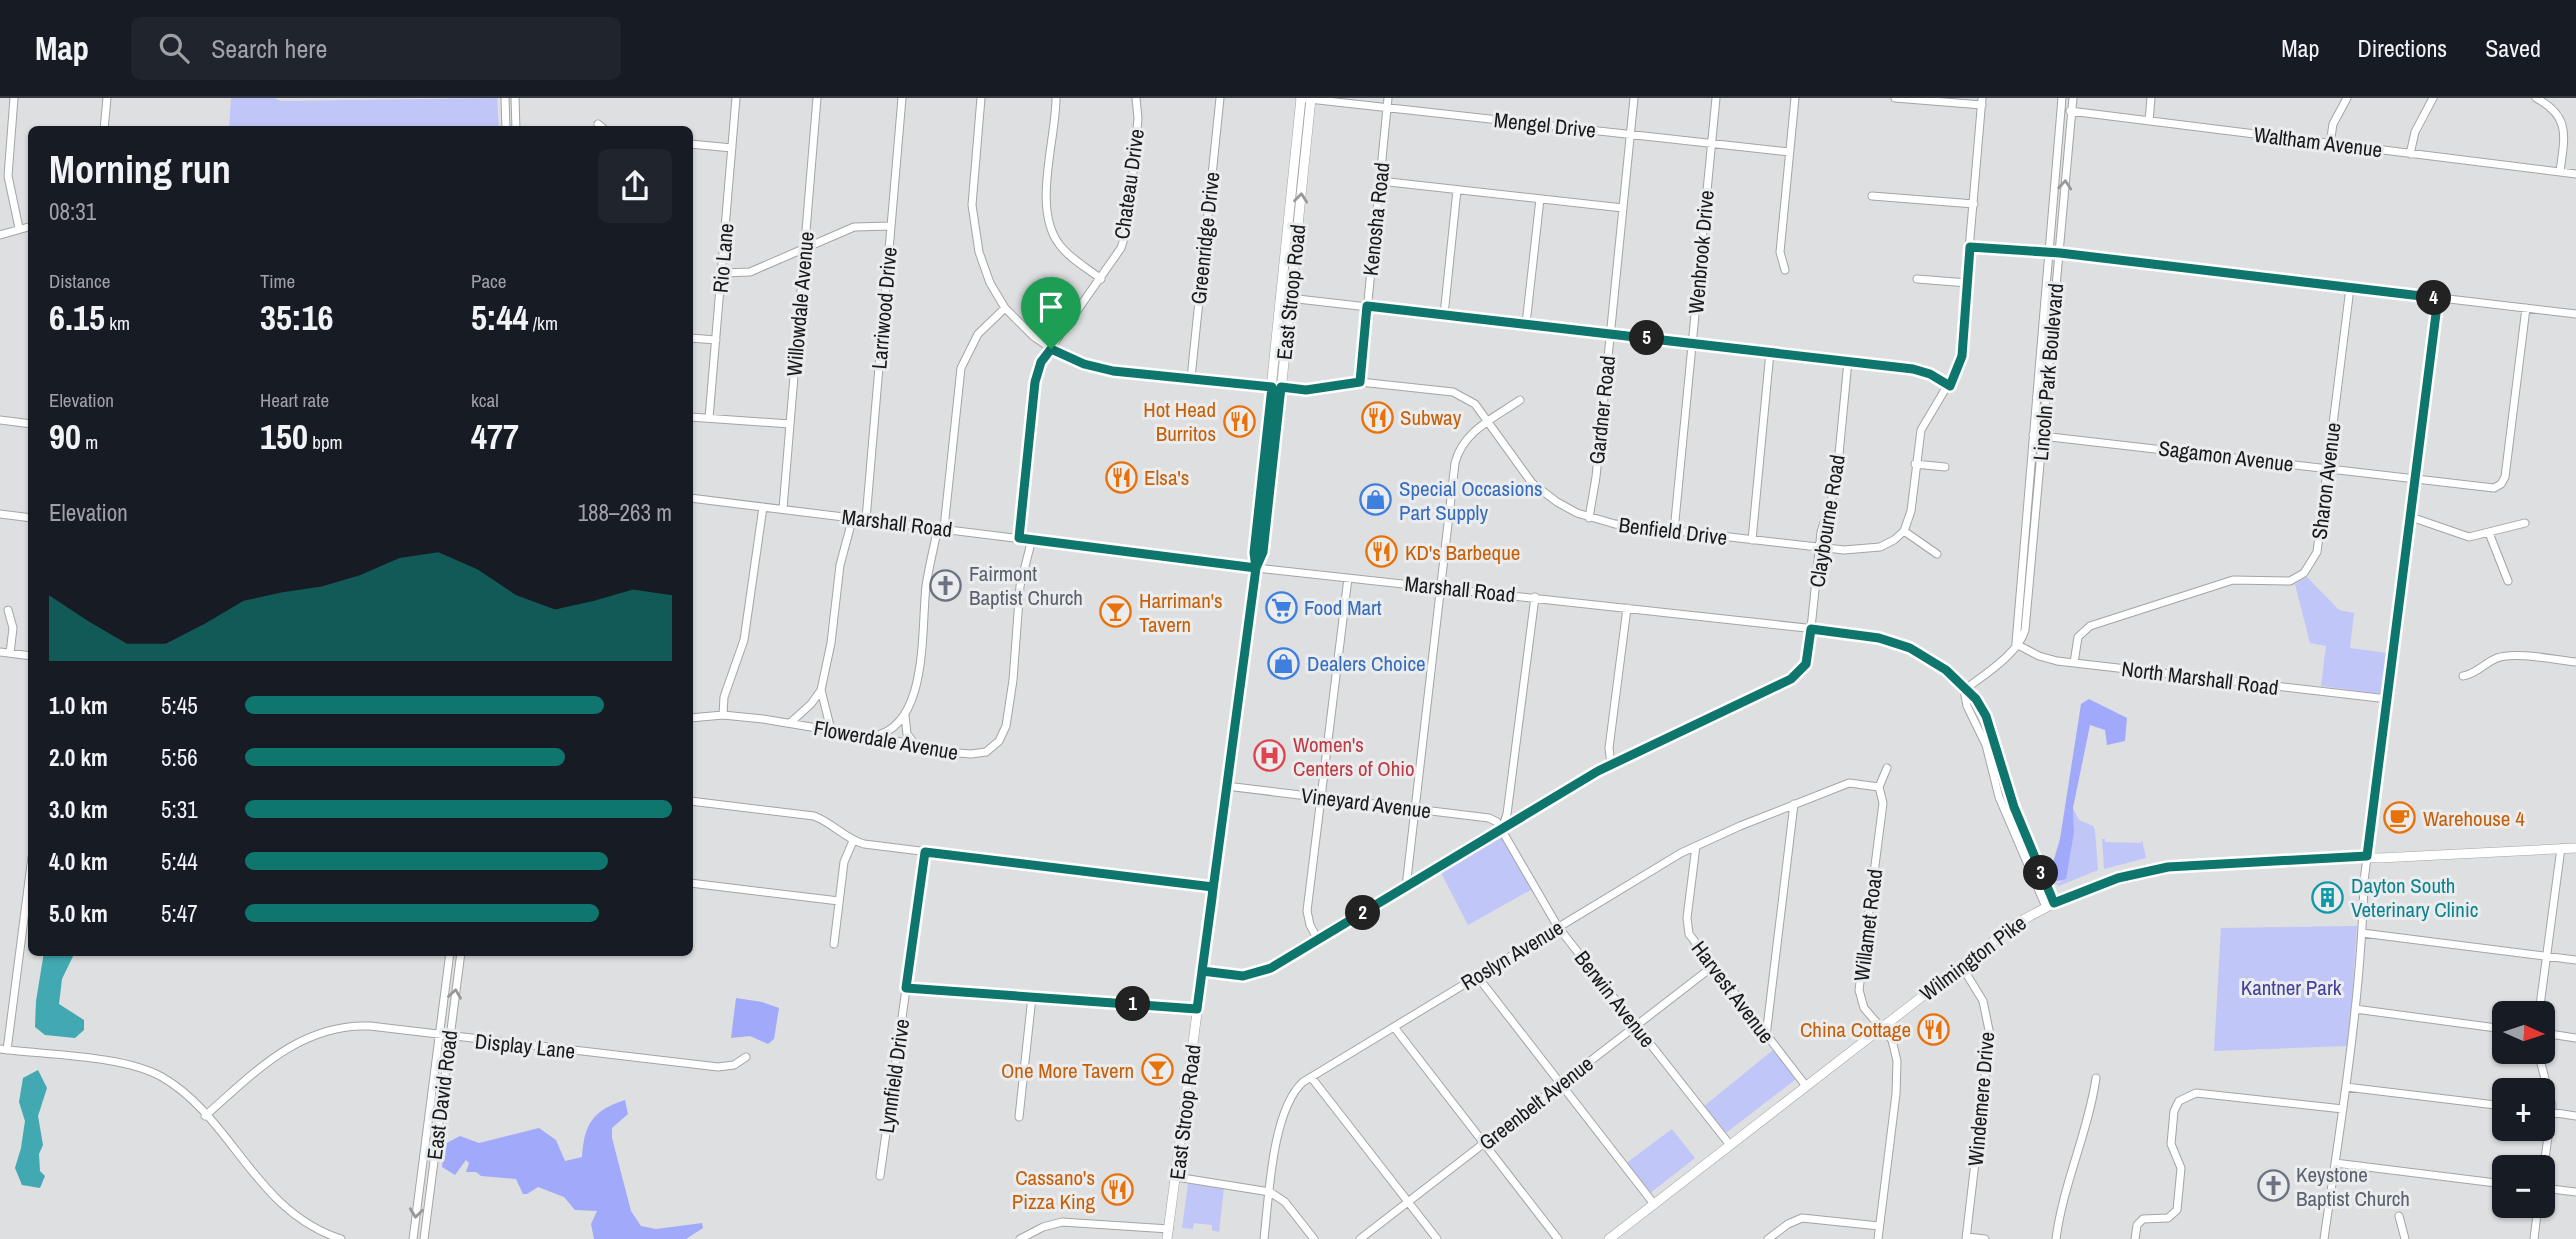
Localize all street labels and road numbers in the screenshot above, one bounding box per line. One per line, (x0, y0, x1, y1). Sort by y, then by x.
street label: Mengel Drive (1493, 105, 1597, 145)
street label: Waltham Avenue (2252, 120, 2384, 164)
street label: Chateau Drive (1107, 127, 1151, 241)
street label: Kenosha Road (1356, 161, 1396, 277)
street label: Greenridge Drive (1184, 170, 1226, 306)
street label: Wenbrook Drive (1681, 189, 1721, 315)
street label: Rio Lane (706, 222, 740, 294)
street label: East Stroop Road (1269, 223, 1313, 361)
street label: Willowdale Avenue (779, 230, 821, 378)
street label: Larriwood Drive (864, 246, 904, 370)
street label: Lincoln Park Boulevard (2026, 282, 2070, 462)
street label: Gardner Road (1582, 354, 1622, 466)
street label: Sharon Avenue (2304, 421, 2348, 541)
street label: Sagamon Avenue (2157, 433, 2295, 479)
street label: Claybourne Road (1802, 453, 1852, 589)
street label: Marshall Road (840, 502, 954, 544)
street label: Benfield Drive (1617, 510, 1729, 552)
street label: Marshall Road (1403, 569, 1517, 609)
street label: North Marshall Road (2120, 654, 2280, 702)
street label: Flowerdale Avenue (812, 713, 960, 767)
street label: Vineyard Avenue (1299, 781, 1433, 825)
street label: Willamet Road (1847, 867, 1889, 983)
street label: Wilmington Pike (1914, 908, 2032, 1008)
street label: Roslyn Avenue (1455, 913, 1569, 997)
street label: Harvest Avenue (1685, 935, 1781, 1049)
street label: Berwin Avenue (1568, 945, 1662, 1053)
street label: Lynnfield Drive (872, 1017, 916, 1135)
street label: Display Lane (474, 1026, 576, 1066)
street label: East David Road (420, 1029, 464, 1161)
street label: Windemere Drive (1961, 1031, 2001, 1167)
street label: East Stroop Road (1162, 1043, 1208, 1181)
street label: Greenbelt Avenue (1473, 1049, 1599, 1157)

